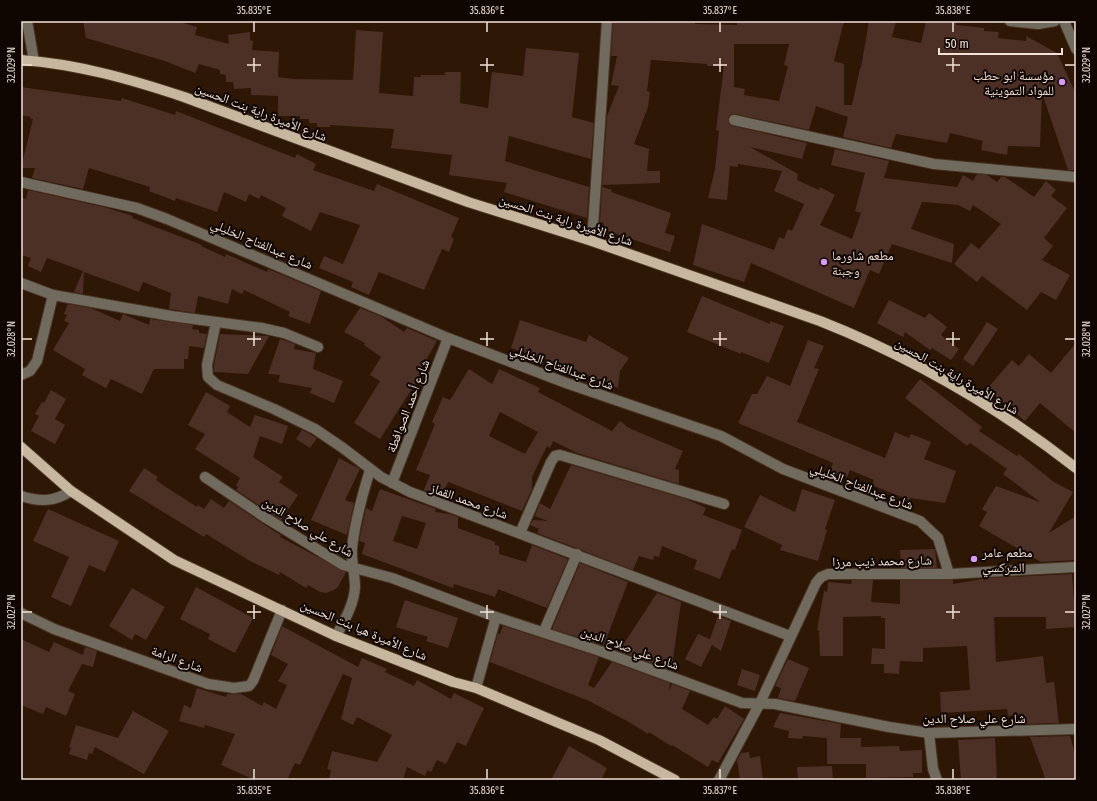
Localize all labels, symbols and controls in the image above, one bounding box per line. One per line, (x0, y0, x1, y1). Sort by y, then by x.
text: 35.835°E (237, 5, 272, 17)
text: 35.836°E (470, 5, 505, 17)
text: 35.837°E (703, 5, 737, 17)
text: 35.838°E (935, 5, 971, 17)
scale bar (939, 30, 1062, 56)
text: 50 m (945, 37, 969, 51)
text: 32.029°N (6, 47, 18, 83)
text: 32.029°N (1081, 47, 1093, 83)
place label: مؤسسة ابو حطب للمواد التموينية (973, 68, 1054, 99)
marker: مؤسسة ابو حطب للمواد التموينية (1057, 77, 1067, 87)
street label: شارع الأميرة راية بنت الحسين (192, 80, 329, 146)
street label: شارع الأميرة راية بنت الحسين (497, 191, 635, 251)
street label: شارع عبدالفتاح الخليلي (208, 216, 315, 275)
place label: مطعم شاورما وجبنة (832, 248, 894, 279)
marker: مطعم شاورما وجبنة (819, 257, 829, 267)
text: 32.028°N (6, 321, 18, 357)
text: 32.028°N (1081, 321, 1093, 357)
street label: شارع الأميرة راية بنت الحسين (892, 335, 1021, 419)
street label: شارع عبدالفتاح الخليلي (507, 341, 616, 396)
street label: شارع أحمد الصوافطة (383, 357, 434, 455)
street label: شارع عبدالفتاح الخليلي (807, 459, 916, 516)
street label: شارع محمد القماز (427, 480, 510, 524)
street label: شارع علي صلاح الدين (258, 494, 356, 563)
place label: مطعم عامر الشركسي (981, 545, 1033, 578)
street label: شارع محمد ذيب مرزا (832, 553, 932, 571)
marker: مطعم عامر الشركسي (969, 554, 979, 564)
text: 32.027°N (6, 594, 18, 630)
text: 32.027°N (1081, 594, 1093, 630)
street label: شارع الأميرة هيا بنت الحسين (298, 597, 429, 665)
street label: شارع علي صلاح الدين (578, 623, 681, 676)
street label: شارع الرامة (148, 643, 205, 677)
street label: شارع علي صلاح الدين (922, 711, 1026, 729)
text: 35.835°E (237, 785, 272, 797)
text: 35.836°E (470, 785, 505, 797)
text: 35.837°E (703, 785, 737, 797)
text: 35.838°E (935, 785, 971, 797)

